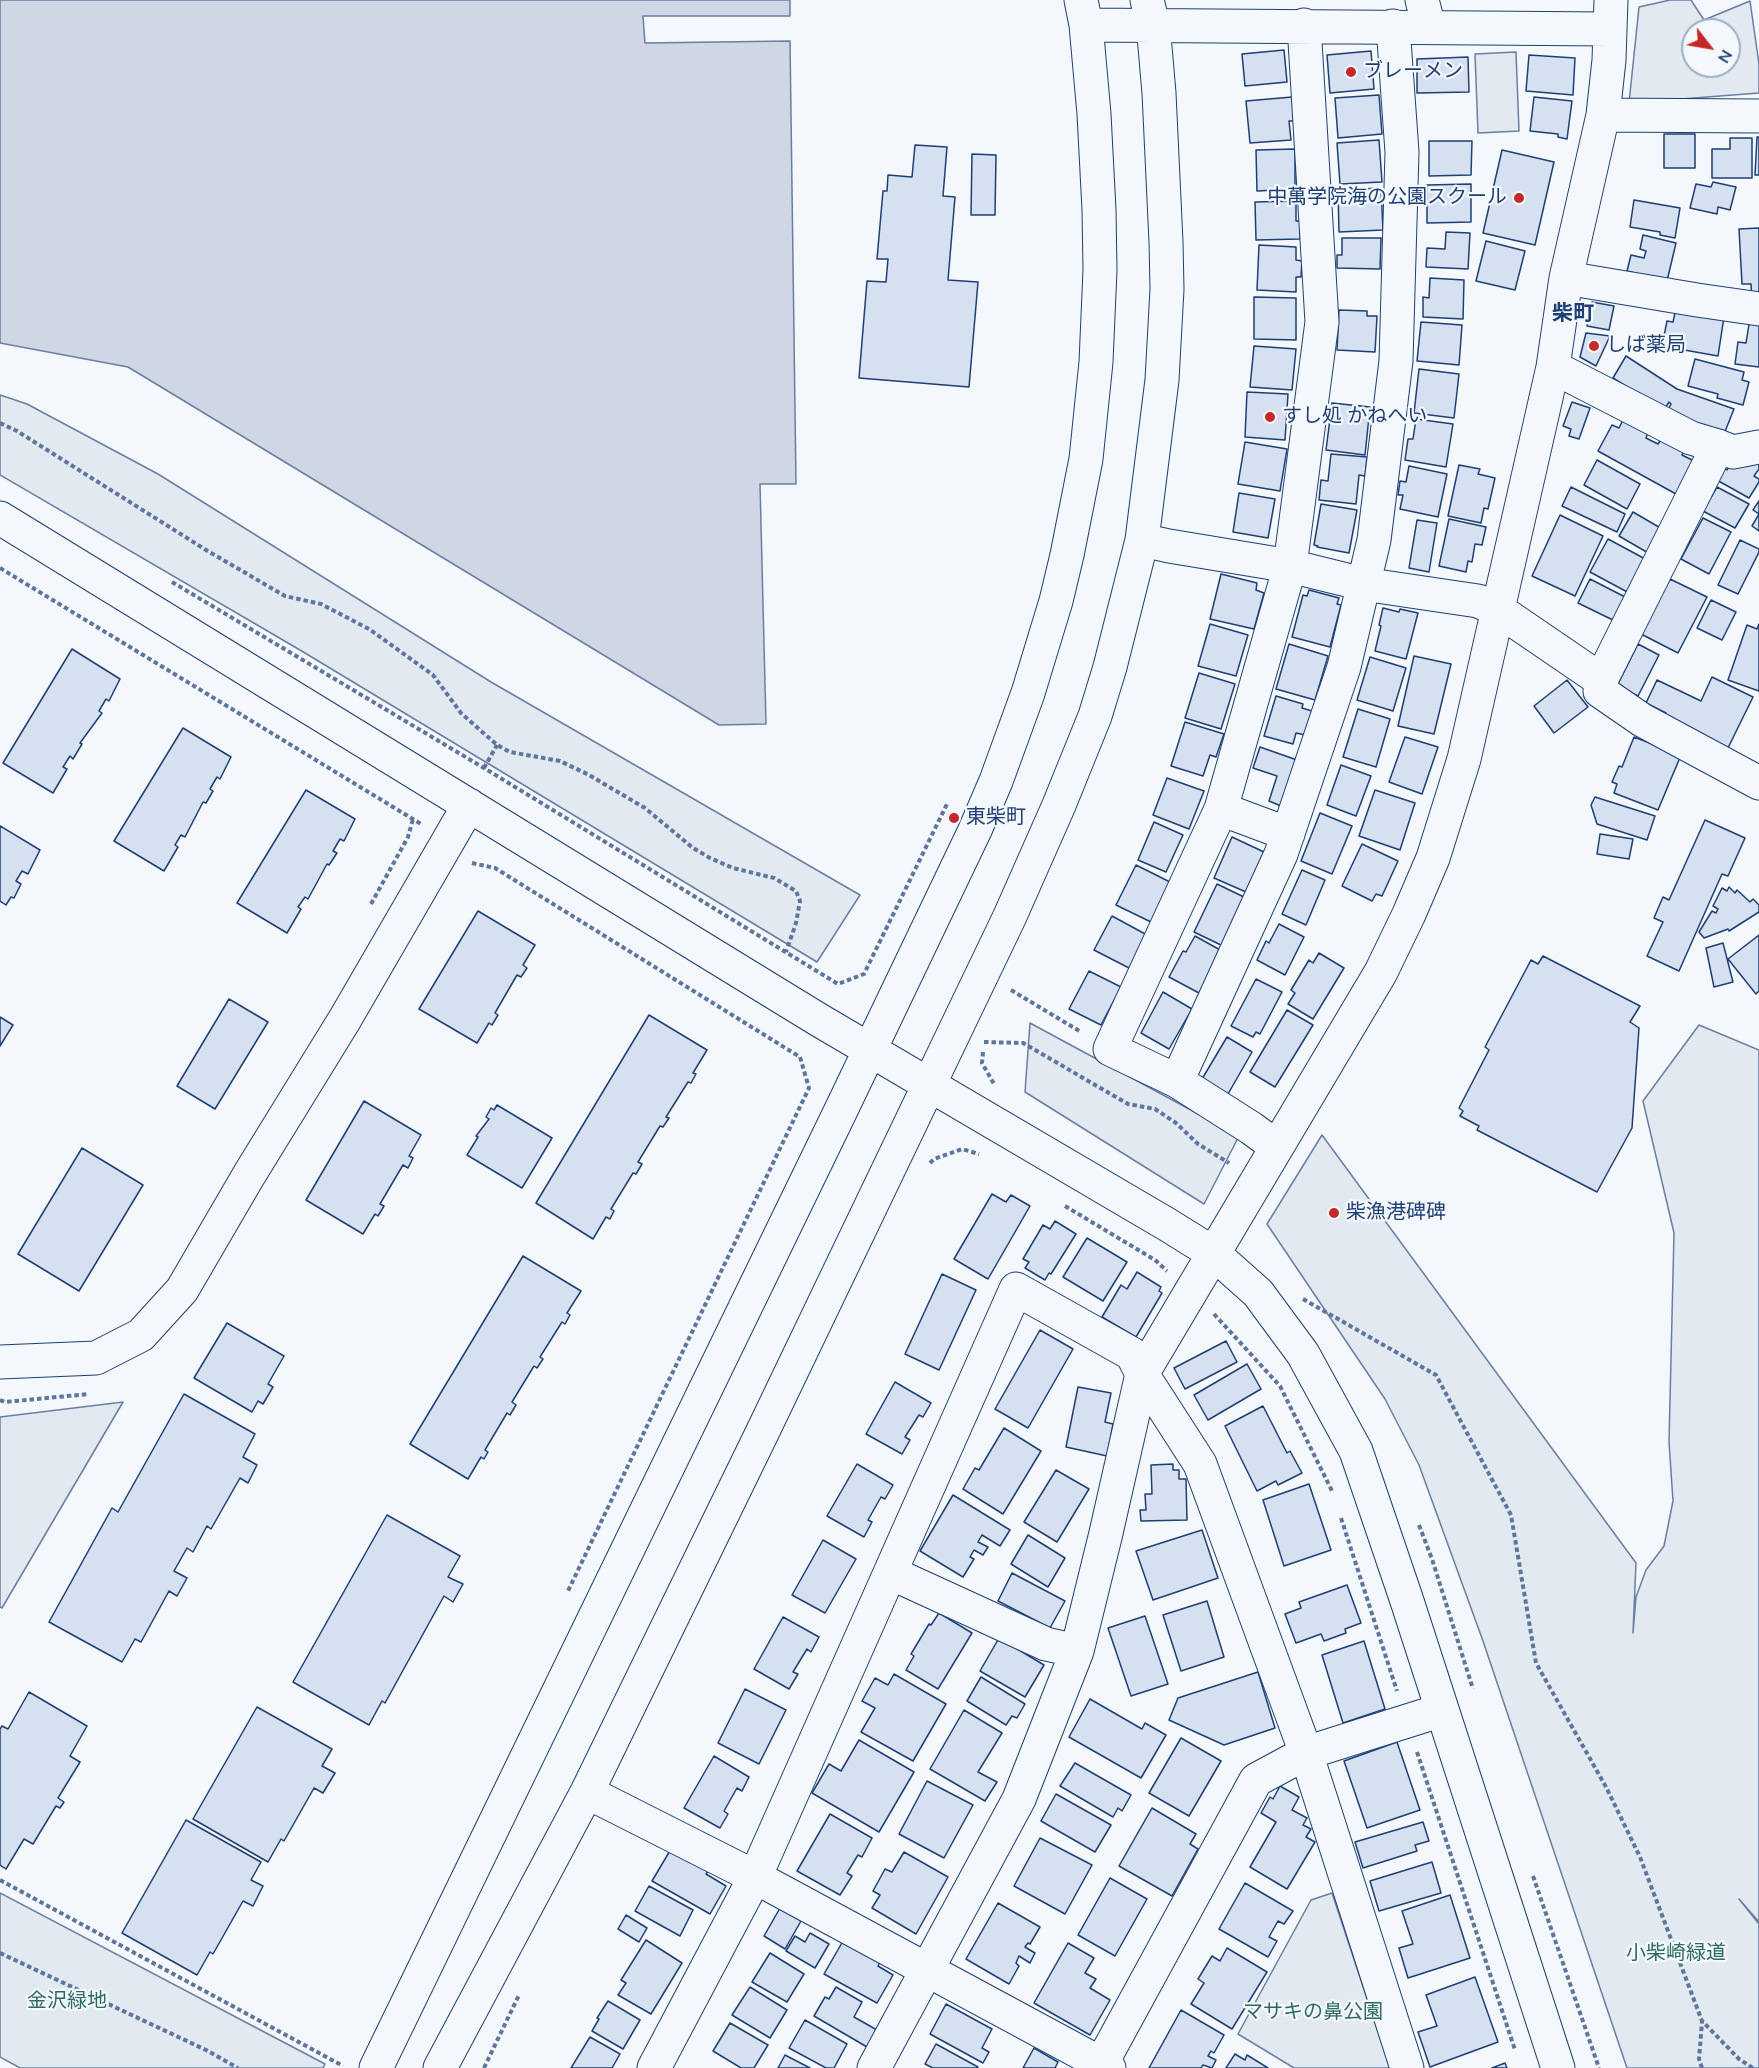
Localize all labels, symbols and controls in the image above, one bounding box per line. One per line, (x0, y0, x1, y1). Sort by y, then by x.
north arrow (1681, 18, 1741, 78)
text: N (1712, 45, 1737, 67)
place label: ブレーメン (1363, 60, 1463, 84)
marker: ブレーメン (1344, 65, 1358, 79)
place label: 中萬学院海の公園スクール (1267, 186, 1507, 210)
marker: 中萬学院海の公園スクール (1512, 191, 1526, 205)
district label: 柴町 (1552, 302, 1594, 328)
place label: しば薬局 (1606, 334, 1686, 358)
marker: しば薬局 (1587, 339, 1601, 353)
place label: すし処 かねへい (1282, 405, 1427, 429)
marker: すし処 かねへい (1263, 410, 1277, 424)
place label: 東柴町 (966, 806, 1026, 830)
marker: 東柴町 (947, 811, 961, 825)
place label: 柴漁港碑碑 (1346, 1201, 1446, 1225)
marker: 柴漁港碑碑 (1327, 1206, 1341, 1220)
park label: 小柴崎緑道 (1626, 1942, 1726, 1966)
park label: 金沢緑地 (27, 1990, 107, 2014)
park label: マサキの鼻公園 (1243, 2001, 1383, 2025)

